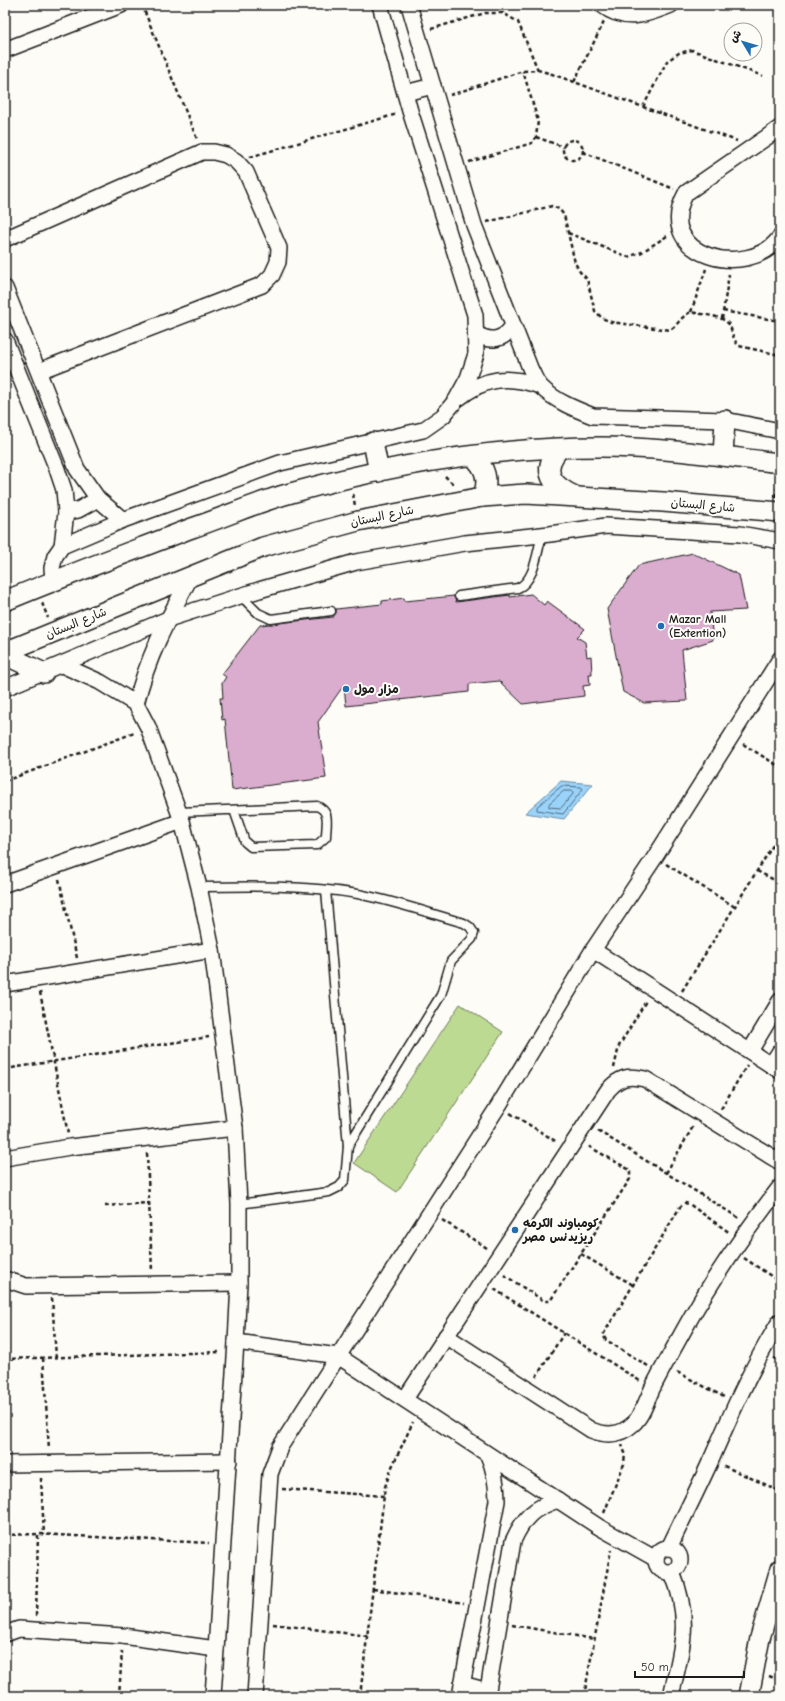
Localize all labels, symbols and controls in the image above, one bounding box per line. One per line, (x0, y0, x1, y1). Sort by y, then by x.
north arrow (723, 22, 763, 62)
text: ش (727, 27, 744, 45)
street label: شارع البستان (670, 495, 736, 517)
street label: شارع البستان (349, 502, 415, 532)
street label: شارع البستان (43, 604, 109, 643)
place label: Mazar Mall (Extention) (669, 612, 726, 640)
marker: Mazar Mall (Extention) (656, 621, 666, 631)
place label: مزار مول (354, 682, 399, 697)
marker: مزار مول (341, 684, 351, 694)
place label: كومباوند الكرمه ريزيدنس مصر (522, 1216, 599, 1244)
marker: كومباوند الكرمه ريزيدنس مصر (510, 1225, 520, 1235)
scale bar (635, 1653, 744, 1679)
text: 50 m (641, 1660, 669, 1674)

